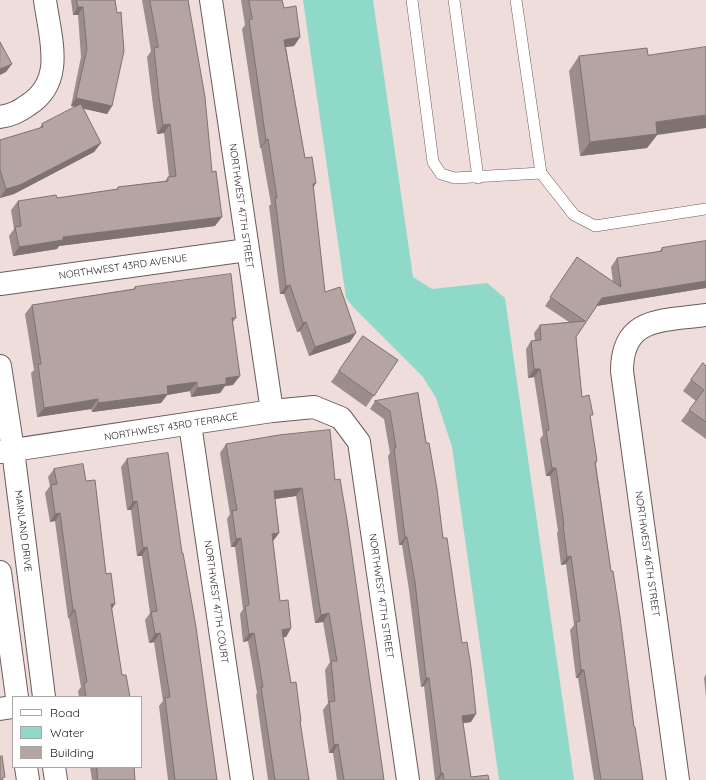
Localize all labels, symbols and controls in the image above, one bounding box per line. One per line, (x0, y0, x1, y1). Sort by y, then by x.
street label: NORTHWEST 47TH STREET (226, 143, 256, 269)
street label: NORTHWEST 43RD AVENUE (58, 252, 188, 282)
street label: NORTHWEST 43RD TERRACE (103, 410, 239, 444)
street label: MAINLAND DRIVE (12, 489, 34, 573)
street label: NORTHWEST 46TH STREET (632, 490, 662, 618)
street label: NORTHWEST 47TH STREET (366, 533, 396, 659)
street label: NORTHWEST 47TH COURT (201, 540, 231, 664)
legend (12, 696, 142, 768)
text: Road (50, 705, 80, 720)
text: Water (50, 725, 84, 740)
text: Building (50, 745, 94, 760)

